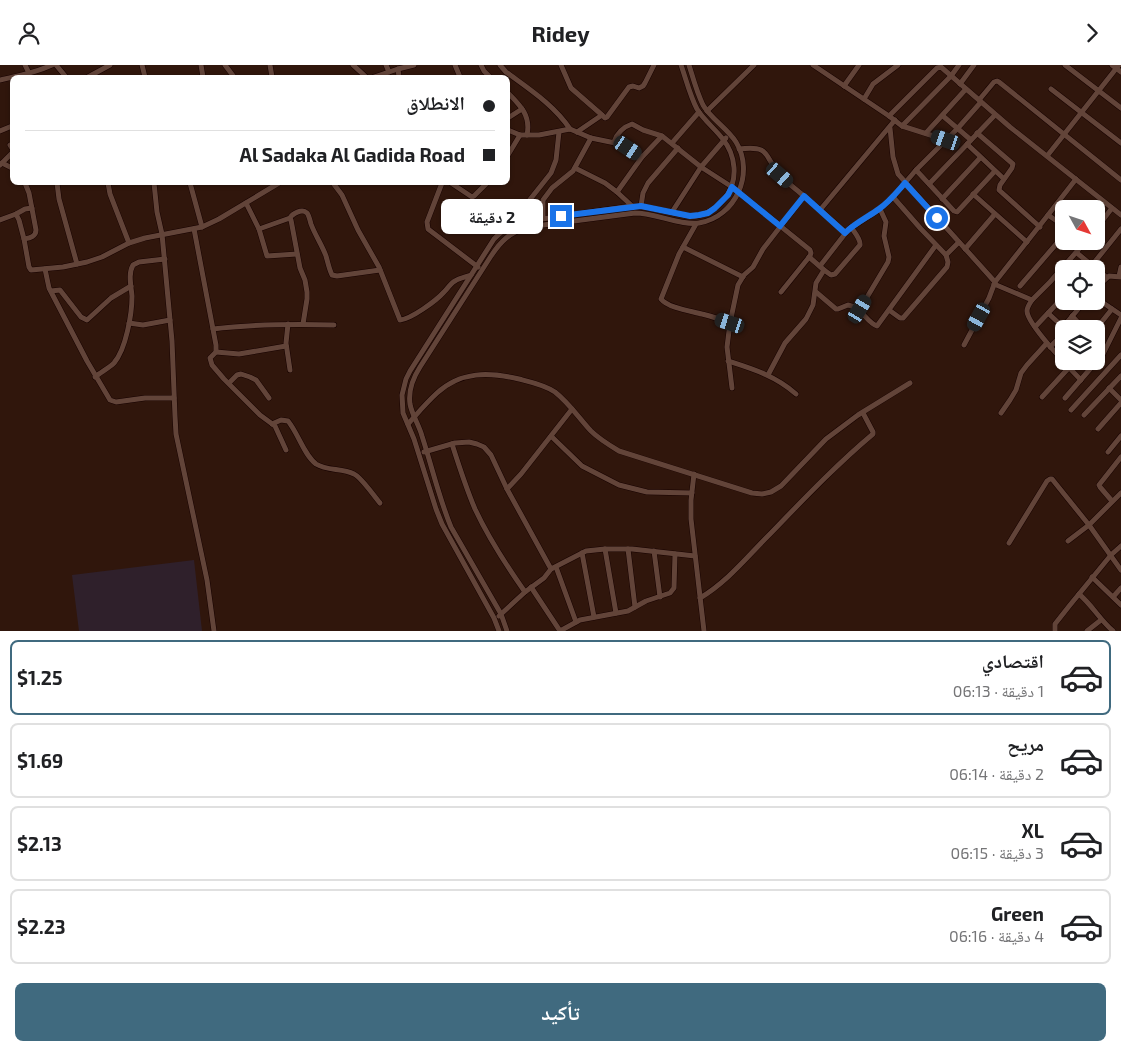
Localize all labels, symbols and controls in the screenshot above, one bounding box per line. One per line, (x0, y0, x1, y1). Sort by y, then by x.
icon: person (15, 19, 43, 47)
icon: forward (1078, 19, 1106, 47)
text: Ridey (531, 20, 590, 46)
text: الانطلاق (406, 91, 465, 114)
car (929, 128, 962, 152)
car (611, 133, 644, 163)
text: Al Sadaka Al Gadida Road (240, 143, 465, 166)
car (763, 159, 796, 191)
callout: 2 دقيقة (441, 199, 544, 233)
north arrow (1055, 200, 1105, 250)
map controls (1055, 200, 1105, 370)
route end (550, 205, 572, 227)
text: 2 دقيقة (469, 207, 515, 226)
route start (926, 207, 948, 229)
button: locate (1055, 260, 1105, 310)
car (845, 292, 874, 326)
car (965, 300, 992, 334)
car (713, 311, 746, 335)
button: layers (1055, 320, 1105, 370)
text: اقتصادي (982, 649, 1044, 672)
icon: car (1059, 655, 1104, 700)
text: $1.25 (17, 666, 62, 689)
text: 1 دقيقة · 06:13 (953, 681, 1044, 700)
text: مريح (1007, 732, 1044, 755)
icon: car (1059, 738, 1104, 783)
text: $1.69 (17, 749, 63, 772)
text: 2 دقيقة · 06:14 (949, 764, 1044, 783)
text: XL (1022, 819, 1044, 842)
icon: car (1059, 821, 1104, 866)
text: $2.13 (17, 832, 62, 855)
text: 3 دقيقة · 06:15 (951, 843, 1044, 862)
text: Green (991, 902, 1044, 925)
icon: car (1059, 904, 1104, 949)
text: $2.23 (17, 915, 66, 938)
text: 4 دقيقة · 06:16 (949, 926, 1044, 945)
button: تأكيد (15, 983, 1106, 1041)

